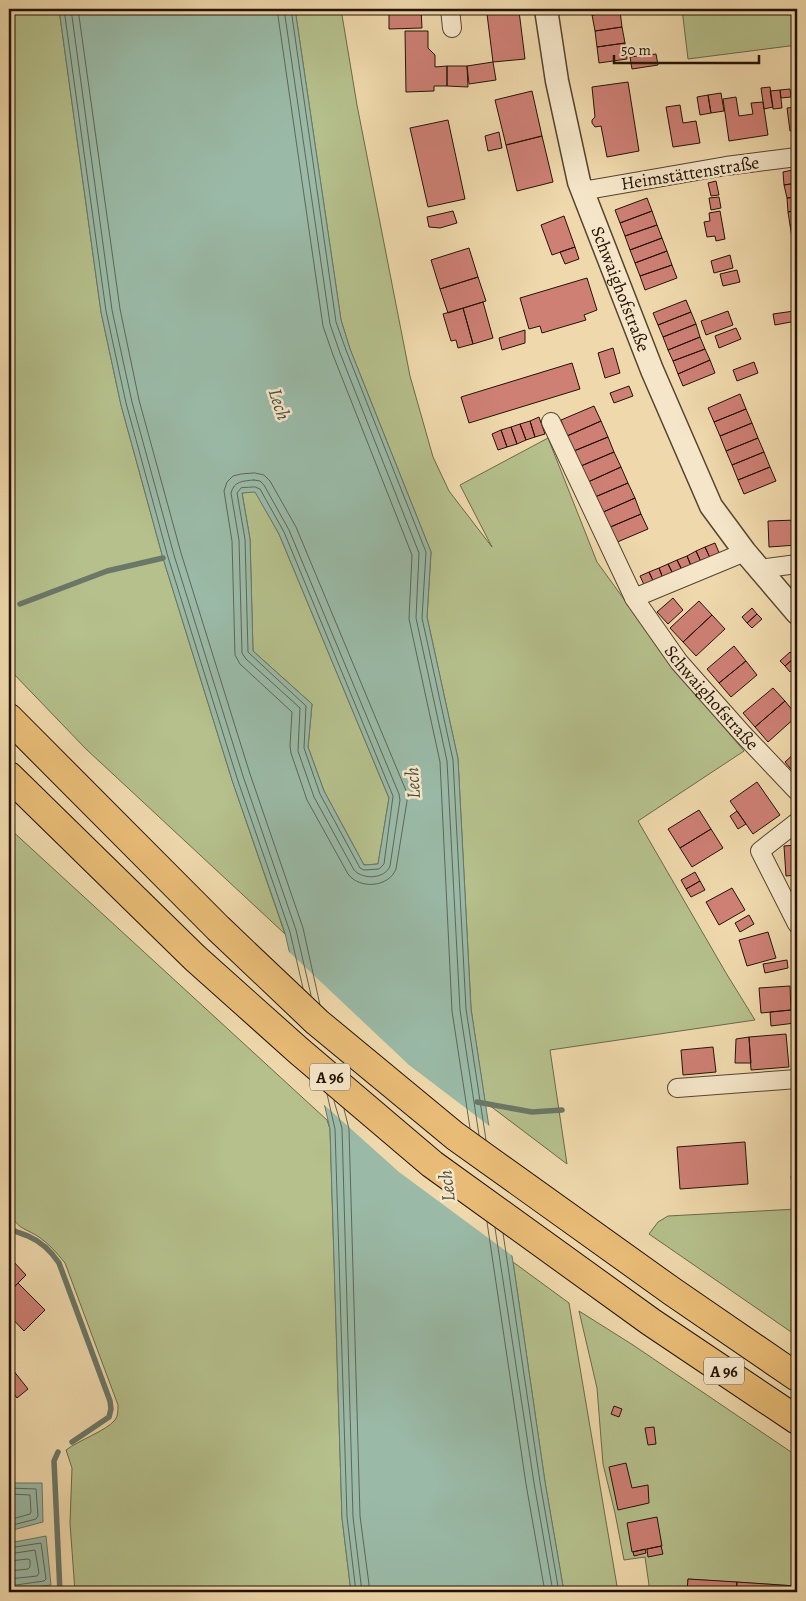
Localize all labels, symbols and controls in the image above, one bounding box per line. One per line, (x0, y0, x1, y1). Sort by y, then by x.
scale bar (614, 32, 758, 64)
text: 50 m (621, 40, 651, 60)
street label: Heimstättenstraße (619, 150, 761, 196)
street label: Schwaighofstraße (585, 223, 656, 355)
water label: Lech (262, 385, 296, 423)
street label: Schwaighofstraße (659, 640, 764, 755)
water label: Lech (399, 766, 427, 800)
road number: A 96 (310, 1064, 350, 1090)
water label: Lech (432, 1169, 462, 1203)
road number: A 96 (704, 1358, 744, 1384)

